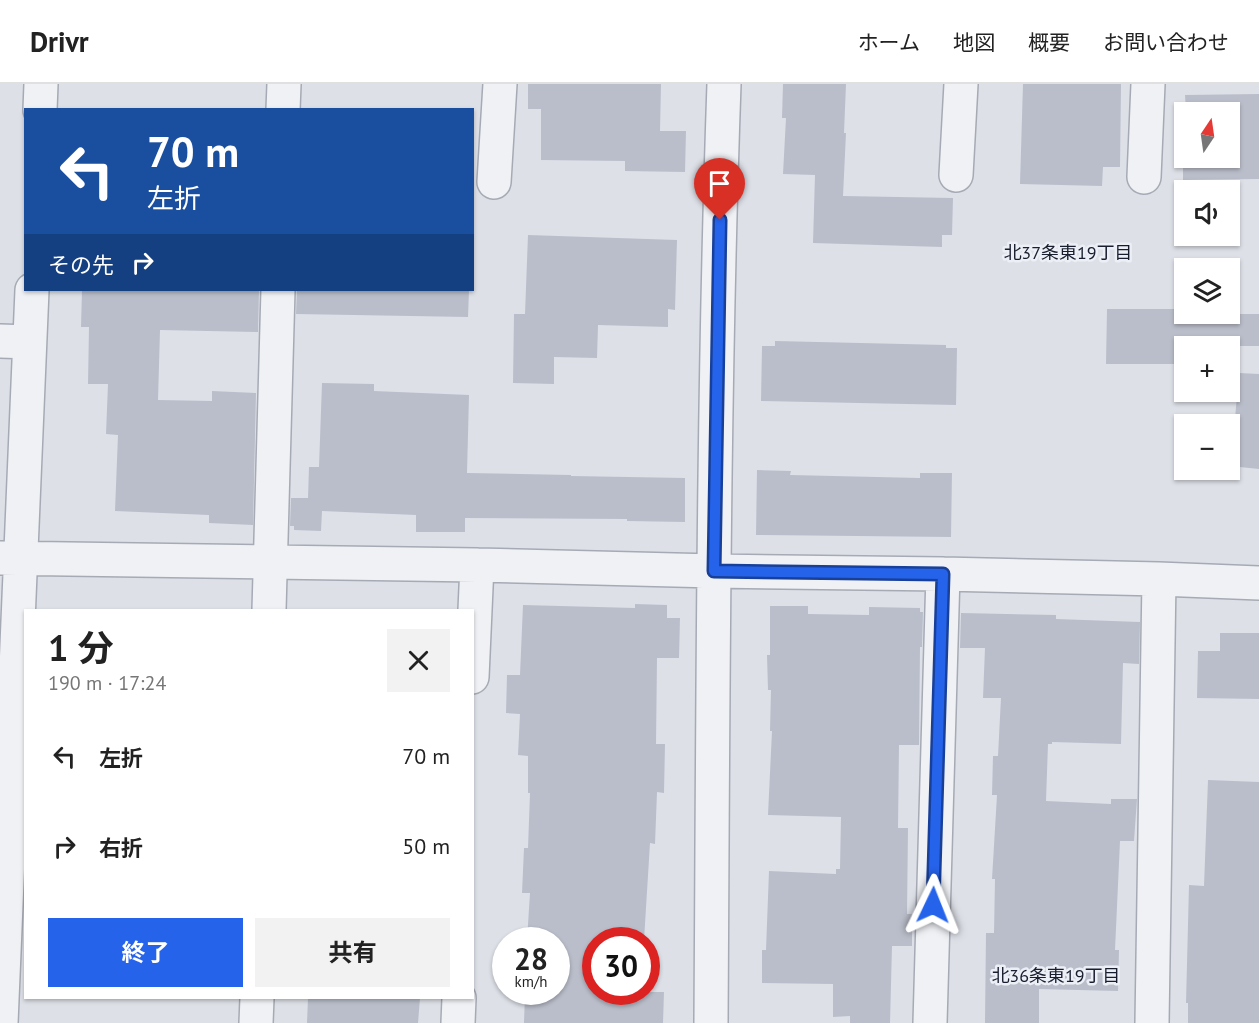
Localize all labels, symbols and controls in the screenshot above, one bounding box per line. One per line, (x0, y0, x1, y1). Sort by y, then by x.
text: Drivr (30, 23, 89, 60)
text: ホーム (858, 29, 920, 56)
text: 地図 (953, 29, 995, 56)
text: 概要 (1028, 29, 1070, 56)
text: お問い合わせ (1103, 29, 1229, 56)
north arrow (1174, 102, 1240, 168)
map controls (1174, 102, 1240, 480)
text: 70 m (147, 124, 239, 179)
icon: left (48, 132, 126, 210)
pin (694, 158, 745, 220)
icon: arrive (703, 167, 736, 200)
button: sound (1174, 180, 1240, 246)
text: 左折 (147, 181, 201, 215)
district label: 北37条東19丁目 (1003, 241, 1133, 264)
icon: right (126, 246, 159, 279)
text: その先 (48, 251, 114, 279)
button: layers (1174, 258, 1240, 324)
button: + (1174, 336, 1240, 402)
button: − (1174, 414, 1240, 480)
text: 1 分 (48, 624, 114, 671)
button: close (387, 629, 450, 692)
text: 190 m · 17:24 (48, 670, 166, 696)
icon: left (48, 740, 81, 773)
text: 70 m (402, 742, 450, 770)
text: 左折 (99, 744, 143, 772)
icon: right (48, 830, 81, 863)
text: 50 m (402, 832, 450, 860)
text: 右折 (99, 834, 143, 862)
position arrow (901, 873, 965, 937)
button: 終了 (48, 918, 243, 987)
button: 共有 (255, 918, 450, 987)
speed limit sign: 30 (582, 927, 660, 1005)
text: 28 (514, 939, 548, 978)
district label: 北36条東19丁目 (991, 964, 1121, 987)
text: km/h (515, 972, 547, 991)

